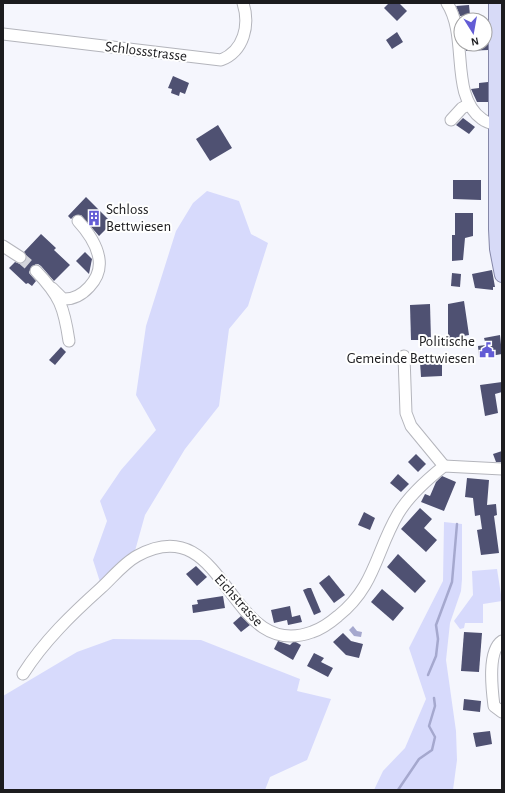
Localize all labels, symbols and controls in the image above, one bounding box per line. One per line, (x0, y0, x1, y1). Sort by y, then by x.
north arrow (453, 12, 493, 52)
text: N (470, 35, 480, 47)
street label: Schlossstrasse (104, 39, 188, 64)
place label: Schloss Bettwiesen (106, 202, 171, 234)
building icon: Schloss Bettwiesen (85, 209, 103, 227)
place label: Politische Gemeinde Bettwiesen (347, 334, 475, 366)
public building icon: Politische Gemeinde Bettwiesen (478, 341, 496, 359)
street label: Eichstrasse (212, 571, 266, 629)

